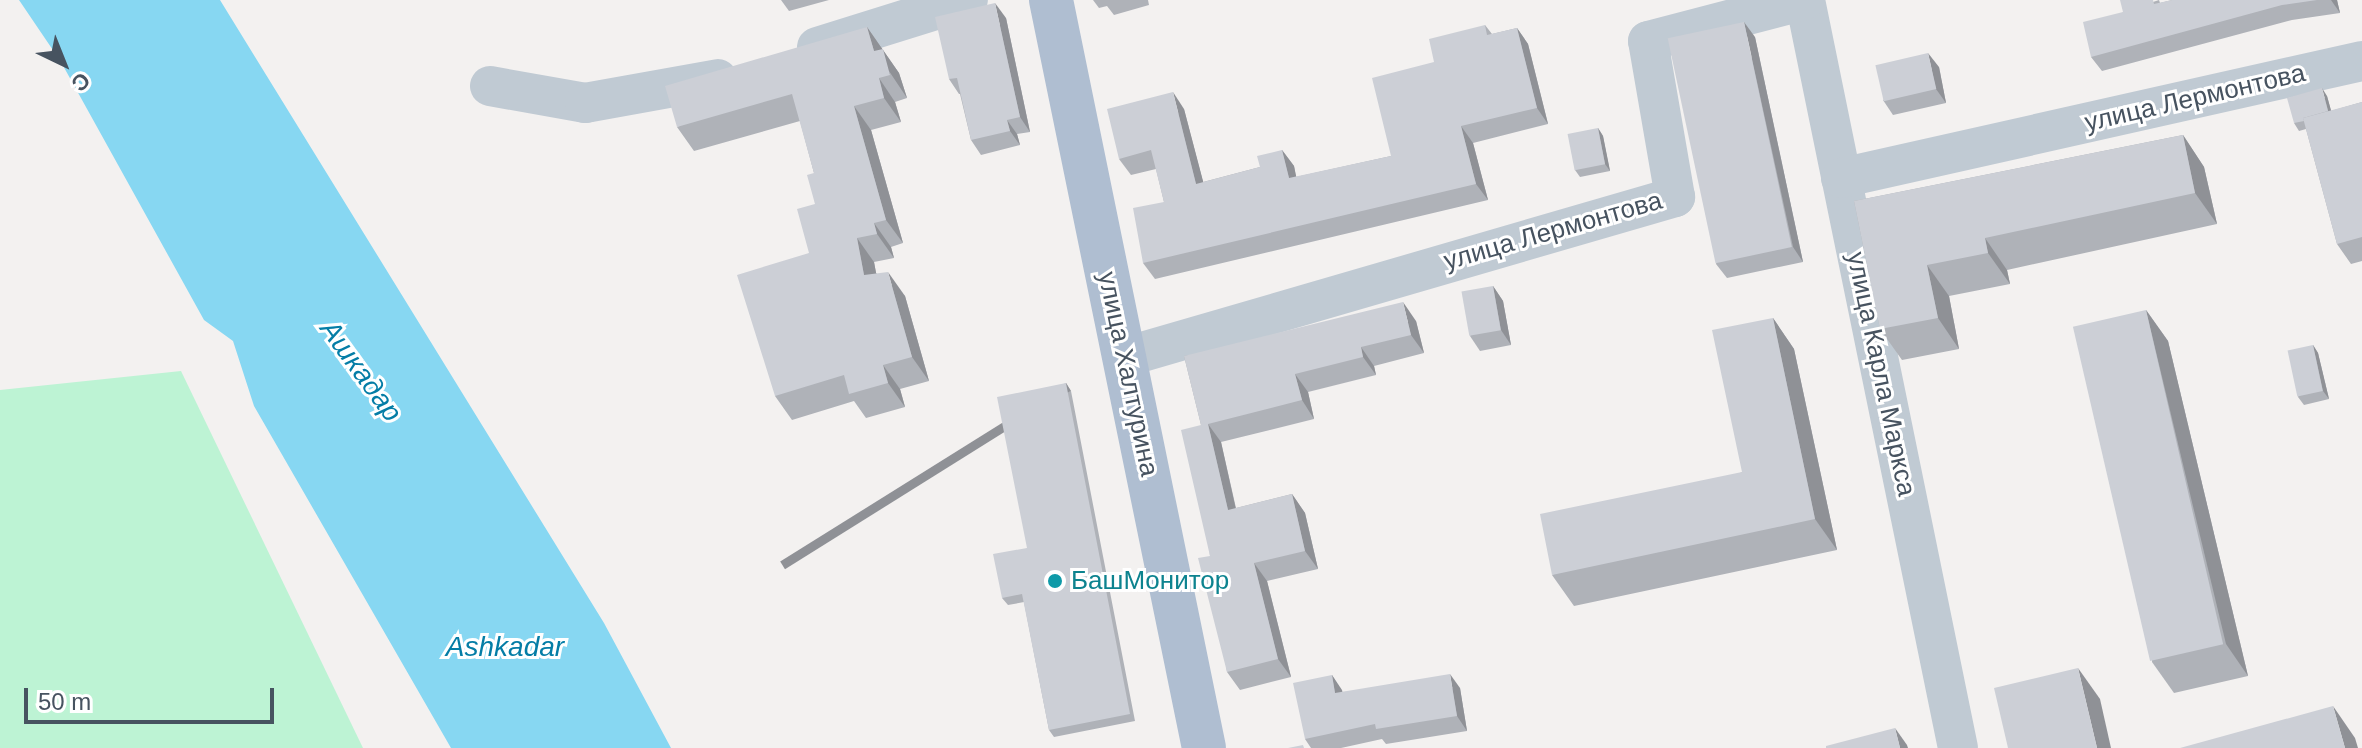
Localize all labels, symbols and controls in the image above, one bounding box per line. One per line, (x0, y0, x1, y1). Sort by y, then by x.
north arrow (24, 24, 104, 104)
street label: улица Лермонтова (2082, 57, 2308, 139)
text: С (66, 67, 95, 96)
street label: улица Лермонтова (1440, 185, 1666, 277)
street label: улица Карла Маркса (1840, 249, 1922, 499)
street label: улица Халтурина (1091, 269, 1165, 479)
water label: Ашкадар (313, 314, 409, 428)
place label: БашМонитор (1071, 565, 1229, 597)
marker: БашМонитор (1046, 572, 1064, 590)
water label: Ashkadar (446, 630, 564, 664)
scale bar (28, 672, 278, 722)
text: 50 m (38, 688, 91, 715)

